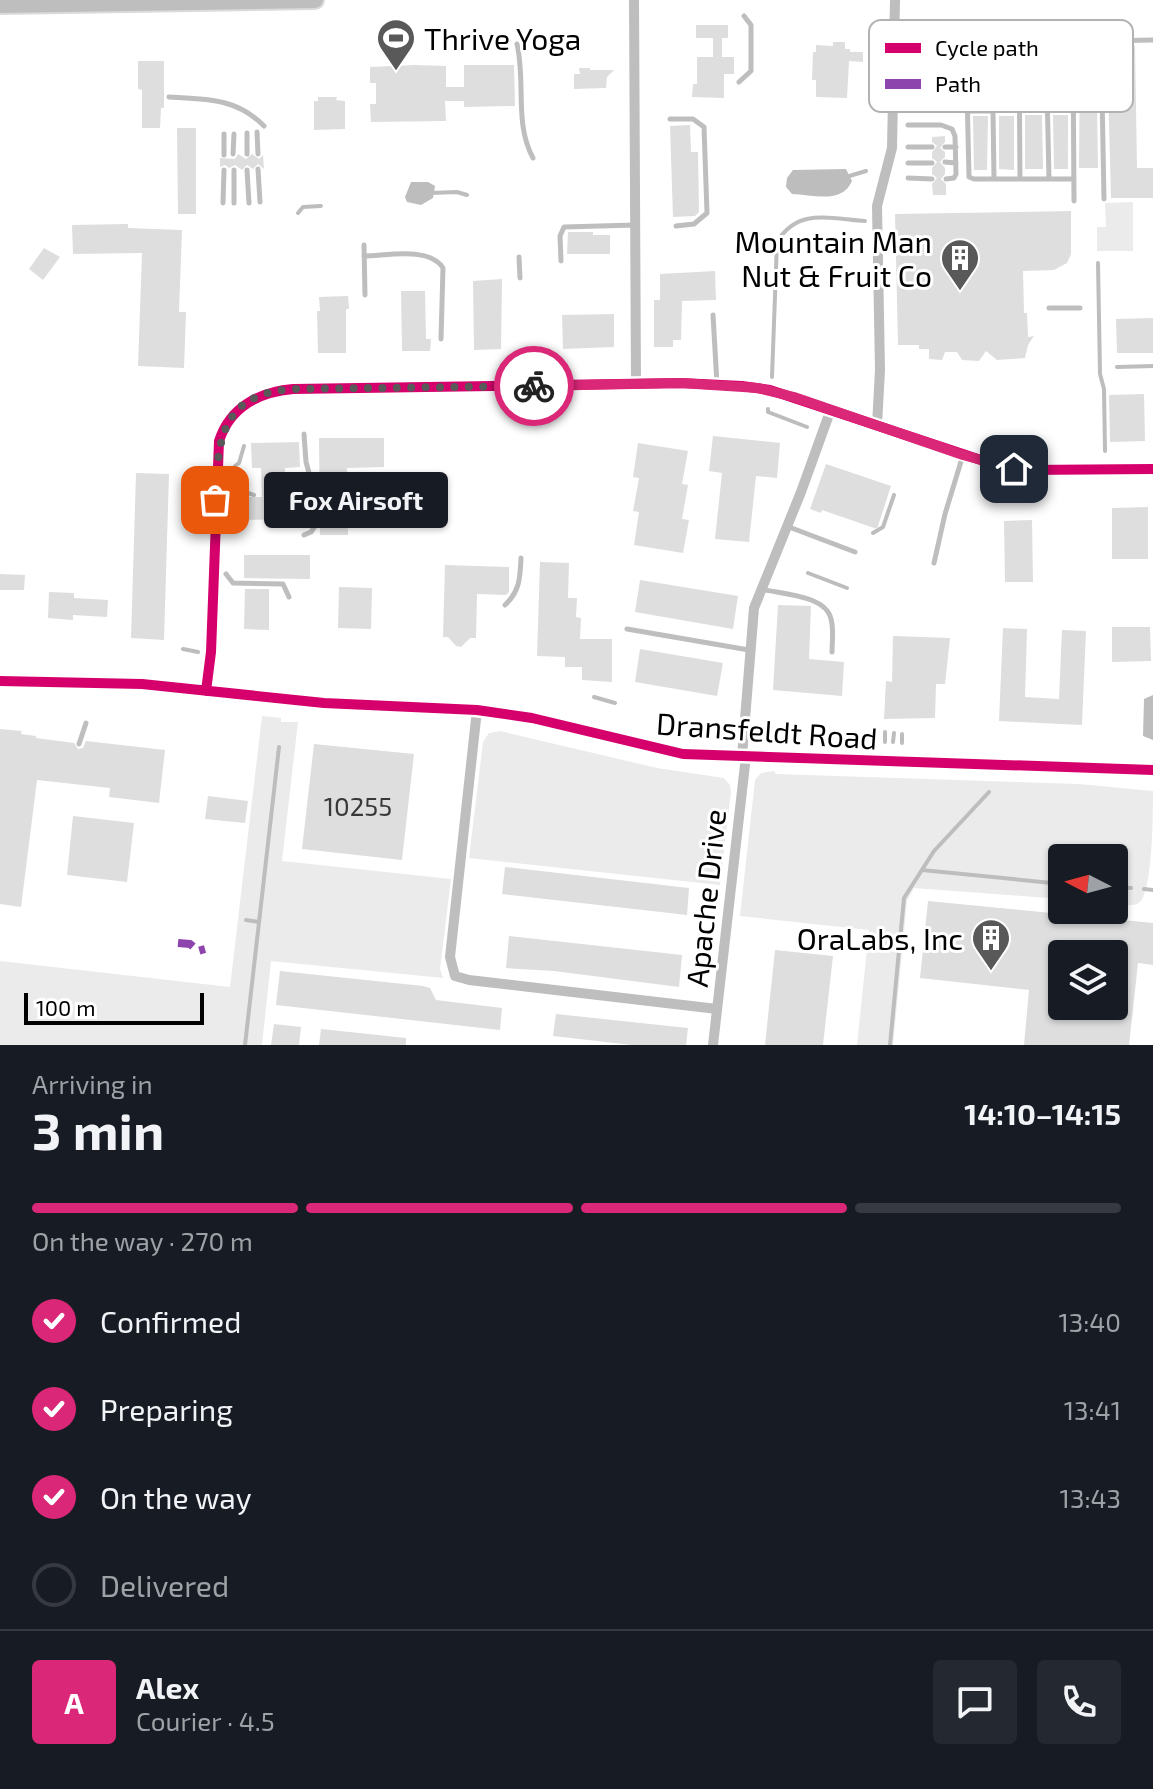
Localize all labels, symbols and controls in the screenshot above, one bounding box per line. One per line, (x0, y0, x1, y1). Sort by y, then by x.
sports icon: Thrive Yoga (375, 17, 417, 72)
place label: Thrive Yoga (424, 20, 581, 56)
legend (869, 20, 1133, 112)
text: Cycle path (935, 34, 1039, 60)
text: Path (935, 70, 981, 96)
place label: Mountain Man Nut & Fruit Co (734, 223, 932, 293)
building icon: Mountain Man Nut & Fruit Co (939, 237, 981, 292)
courier (494, 346, 574, 426)
icon: bike (512, 364, 556, 408)
pin (980, 435, 1048, 503)
icon: home (992, 447, 1036, 491)
pin (181, 466, 249, 534)
callout: Fox Airsoft (263, 472, 447, 528)
icon: bag (193, 478, 237, 522)
text: Fox Airsoft (289, 484, 423, 515)
street label: Dransfeldt Road (655, 704, 879, 756)
house number: 10255 (324, 790, 392, 821)
street label: Apache Drive (678, 807, 732, 989)
north arrow (1048, 844, 1128, 924)
map controls (1048, 844, 1128, 1020)
building icon: OraLabs, Inc (970, 917, 1012, 972)
place label: OraLabs, Inc (797, 920, 963, 956)
button: layers (1048, 940, 1128, 1020)
scale bar (24, 989, 204, 1025)
text: 100 m (36, 994, 95, 1020)
text: Arriving in (32, 1068, 153, 1099)
text: 14:10–14:15 (964, 1095, 1121, 1131)
text: 3 min (32, 1098, 164, 1160)
text: On the way · 270 m (32, 1225, 253, 1256)
icon: check (32, 1299, 76, 1343)
text: Confirmed (100, 1303, 241, 1339)
text: 13:40 (1058, 1306, 1121, 1337)
icon: check (32, 1387, 76, 1431)
text: Preparing (100, 1391, 233, 1427)
text: 13:41 (1064, 1394, 1121, 1425)
icon: check (32, 1475, 76, 1519)
text: On the way (100, 1479, 252, 1515)
text: 13:43 (1060, 1482, 1121, 1513)
text: Delivered (100, 1567, 229, 1603)
button: chat (933, 1660, 1017, 1744)
button: phone (1037, 1660, 1121, 1744)
text: Alex (136, 1669, 199, 1705)
text: A (64, 1684, 84, 1720)
text: Courier · 4.5 (136, 1705, 275, 1736)

